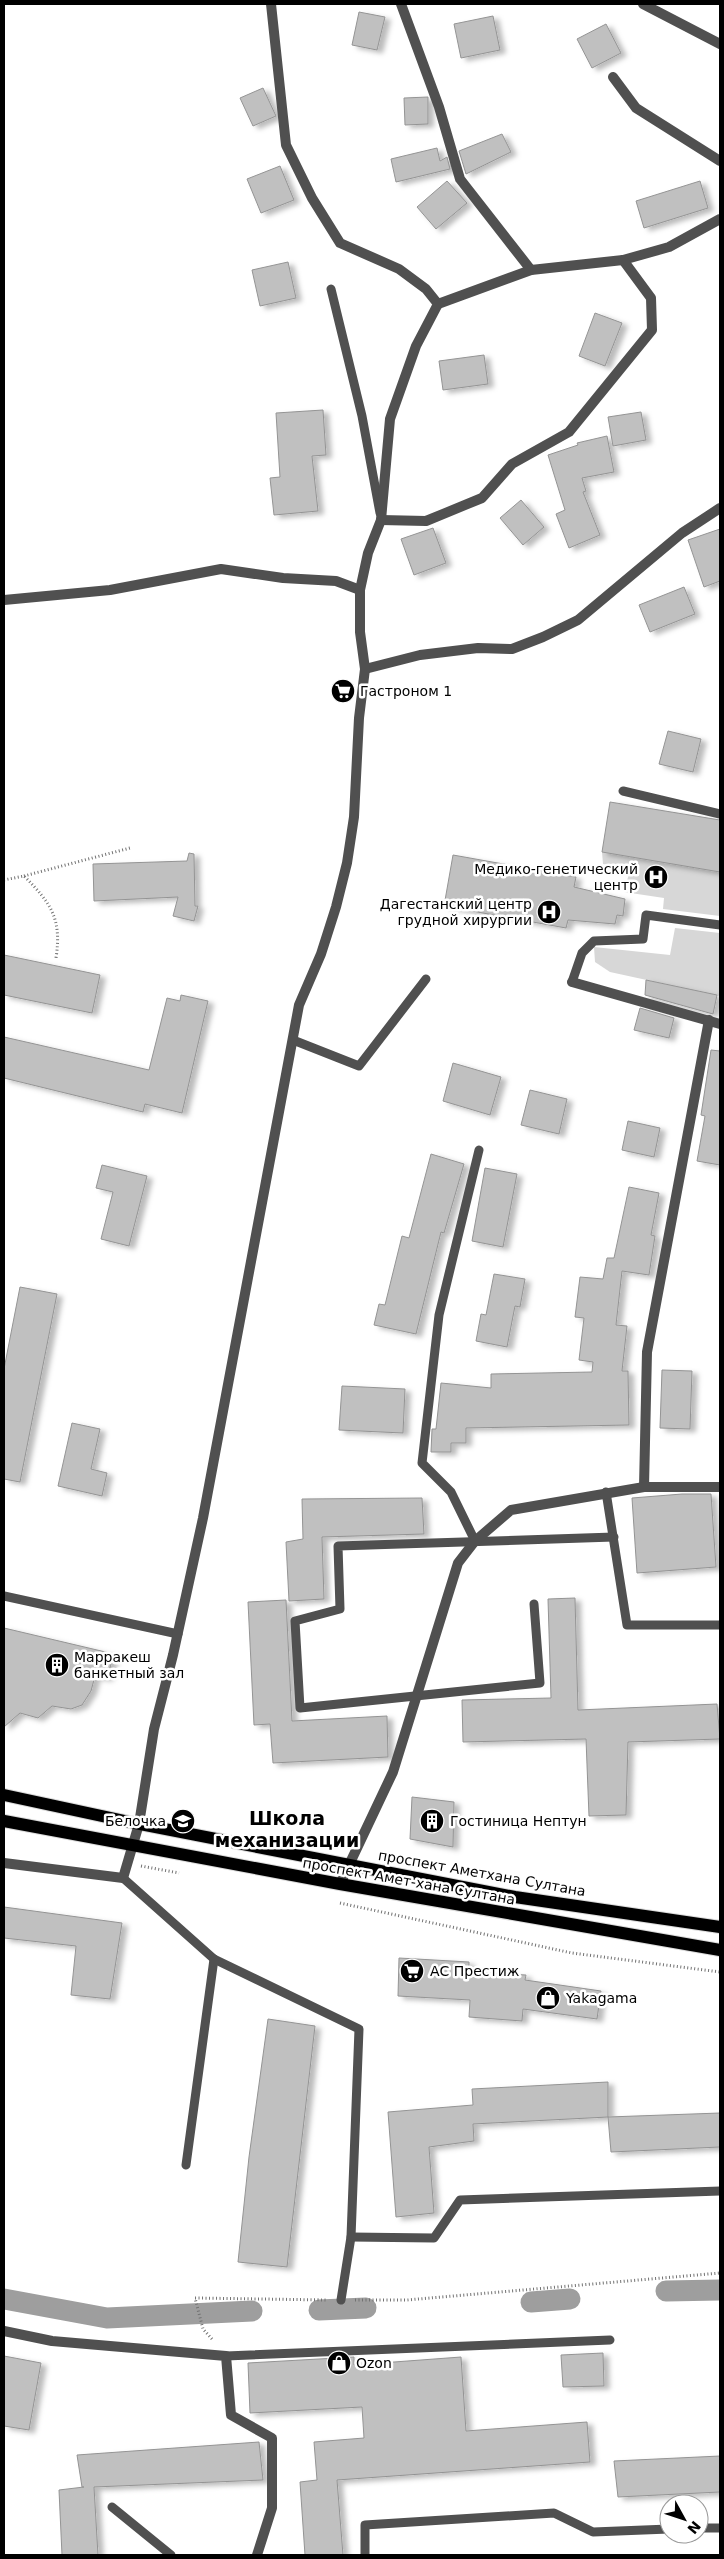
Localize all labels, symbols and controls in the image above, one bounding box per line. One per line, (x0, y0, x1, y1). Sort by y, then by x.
supermarket icon: Гастроном 1 (330, 678, 356, 704)
place label: Гастроном 1 (360, 683, 452, 699)
place label: Медико-генетический центр (474, 861, 638, 893)
hospital icon: Медико-генетический центр (643, 864, 669, 890)
place label: Дагестанский центр грудной хирургии (380, 896, 532, 928)
hospital icon: Дагестанский центр грудной хирургии (536, 899, 562, 925)
place label: Марракеш банкетный зал (74, 1649, 184, 1681)
building icon: Марракеш банкетный зал (44, 1652, 70, 1678)
district label: Школа механизации (215, 1807, 359, 1851)
school or university icon: Белочка (170, 1808, 196, 1834)
building icon: Гостиница Нептун (419, 1808, 445, 1834)
place label: Белочка (105, 1813, 166, 1829)
place label: Гостиница Нептун (450, 1813, 587, 1829)
street label: проспект Аметхана Султана (377, 1847, 587, 1899)
street label: проспект Амет-хана Султана (301, 1854, 517, 1908)
supermarket icon: АС Престиж (399, 1958, 425, 1984)
place label: АС Престиж (430, 1963, 520, 1979)
shop icon: Yakagama (535, 1985, 561, 2011)
place label: Yakagama (565, 1990, 637, 2006)
shop icon: Ozon (326, 2350, 352, 2376)
place label: Ozon (356, 2355, 392, 2371)
north arrow (659, 2494, 709, 2544)
text: N (684, 2518, 704, 2537)

